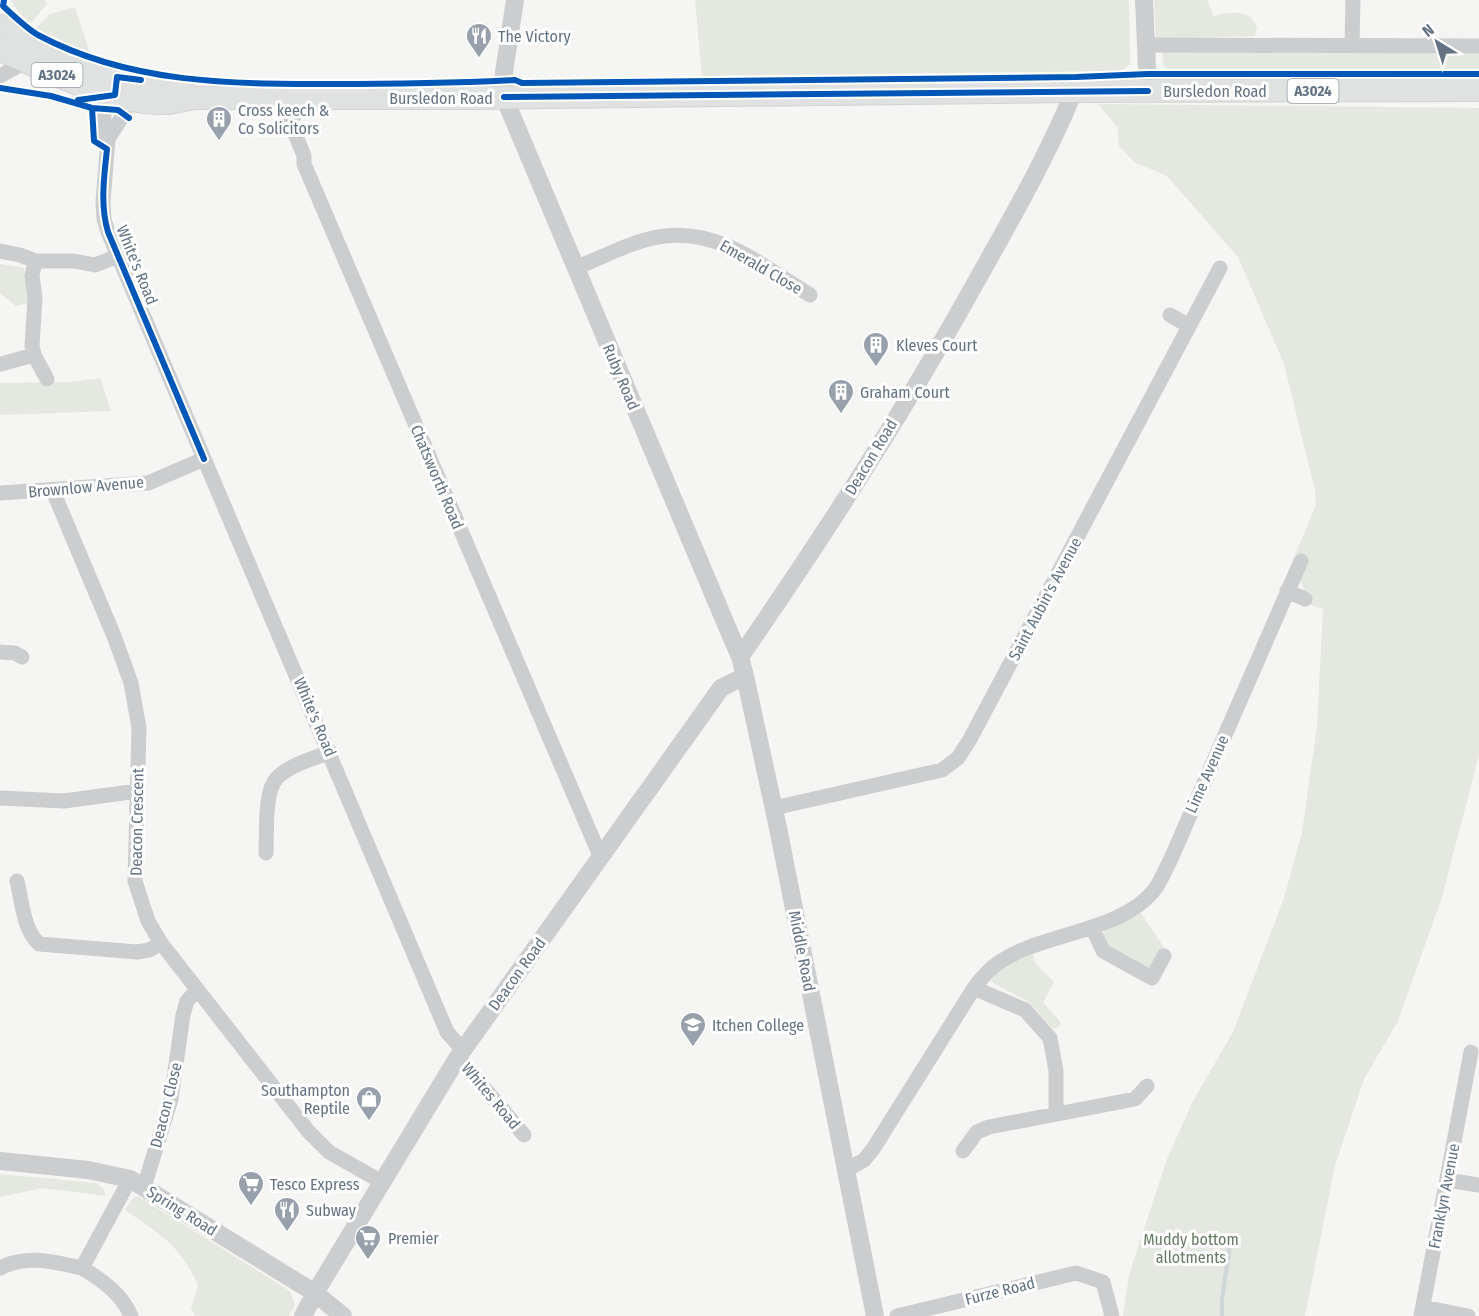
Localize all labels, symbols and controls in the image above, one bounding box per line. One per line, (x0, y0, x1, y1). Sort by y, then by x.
north arrow (1407, 12, 1467, 72)
text: N (1418, 20, 1438, 41)
restaurant icon: The Victory (464, 21, 494, 59)
place label: The Victory (498, 27, 572, 46)
road number: A3024 (32, 63, 82, 87)
road number: A3024 (1288, 79, 1338, 103)
street label: Bursledon Road (1163, 82, 1267, 101)
street label: Bursledon Road (389, 89, 493, 108)
place label: Cross keech & Co Solicitors (238, 101, 330, 138)
building icon: Cross keech & Co Solicitors (204, 104, 234, 142)
street label: White's Road (112, 222, 162, 308)
street label: Emerald Close (716, 236, 806, 298)
building icon: Kleves Court (861, 330, 891, 368)
place label: Kleves Court (896, 336, 978, 355)
street label: Ruby Road (599, 341, 643, 413)
building icon: Graham Court (826, 377, 856, 415)
place label: Graham Court (860, 383, 951, 402)
street label: Deacon Road (841, 416, 901, 498)
street label: Chatsworth Road (407, 422, 467, 532)
street label: Brownlow Avenue (27, 472, 145, 502)
street label: Saint Aubin's Avenue (1005, 534, 1085, 664)
street label: White's Road (290, 675, 340, 759)
street label: Lime Avenue (1181, 732, 1233, 816)
street label: Deacon Crescent (127, 767, 147, 876)
street label: Middle Road (785, 909, 819, 993)
street label: Deacon Road (484, 934, 550, 1014)
school or university icon: Itchen College (678, 1010, 708, 1048)
place label: Itchen College (712, 1016, 804, 1035)
street label: Whites Road (458, 1059, 524, 1133)
street label: Deacon Close (146, 1060, 186, 1150)
place label: Southampton Reptile (261, 1081, 350, 1118)
shop icon: Southampton Reptile (354, 1084, 384, 1122)
street label: Franklyn Avenue (1424, 1142, 1464, 1250)
supermarket icon: Tesco Express (236, 1169, 266, 1207)
place label: Tesco Express (270, 1175, 360, 1194)
street label: Spring Road (143, 1182, 221, 1240)
restaurant icon: Subway (272, 1195, 302, 1233)
place label: Subway (306, 1201, 357, 1220)
supermarket icon: Premier (353, 1223, 383, 1261)
place label: Premier (388, 1229, 439, 1248)
park label: Muddy bottom allotments (1143, 1230, 1239, 1267)
street label: Furze Road (963, 1273, 1037, 1309)

